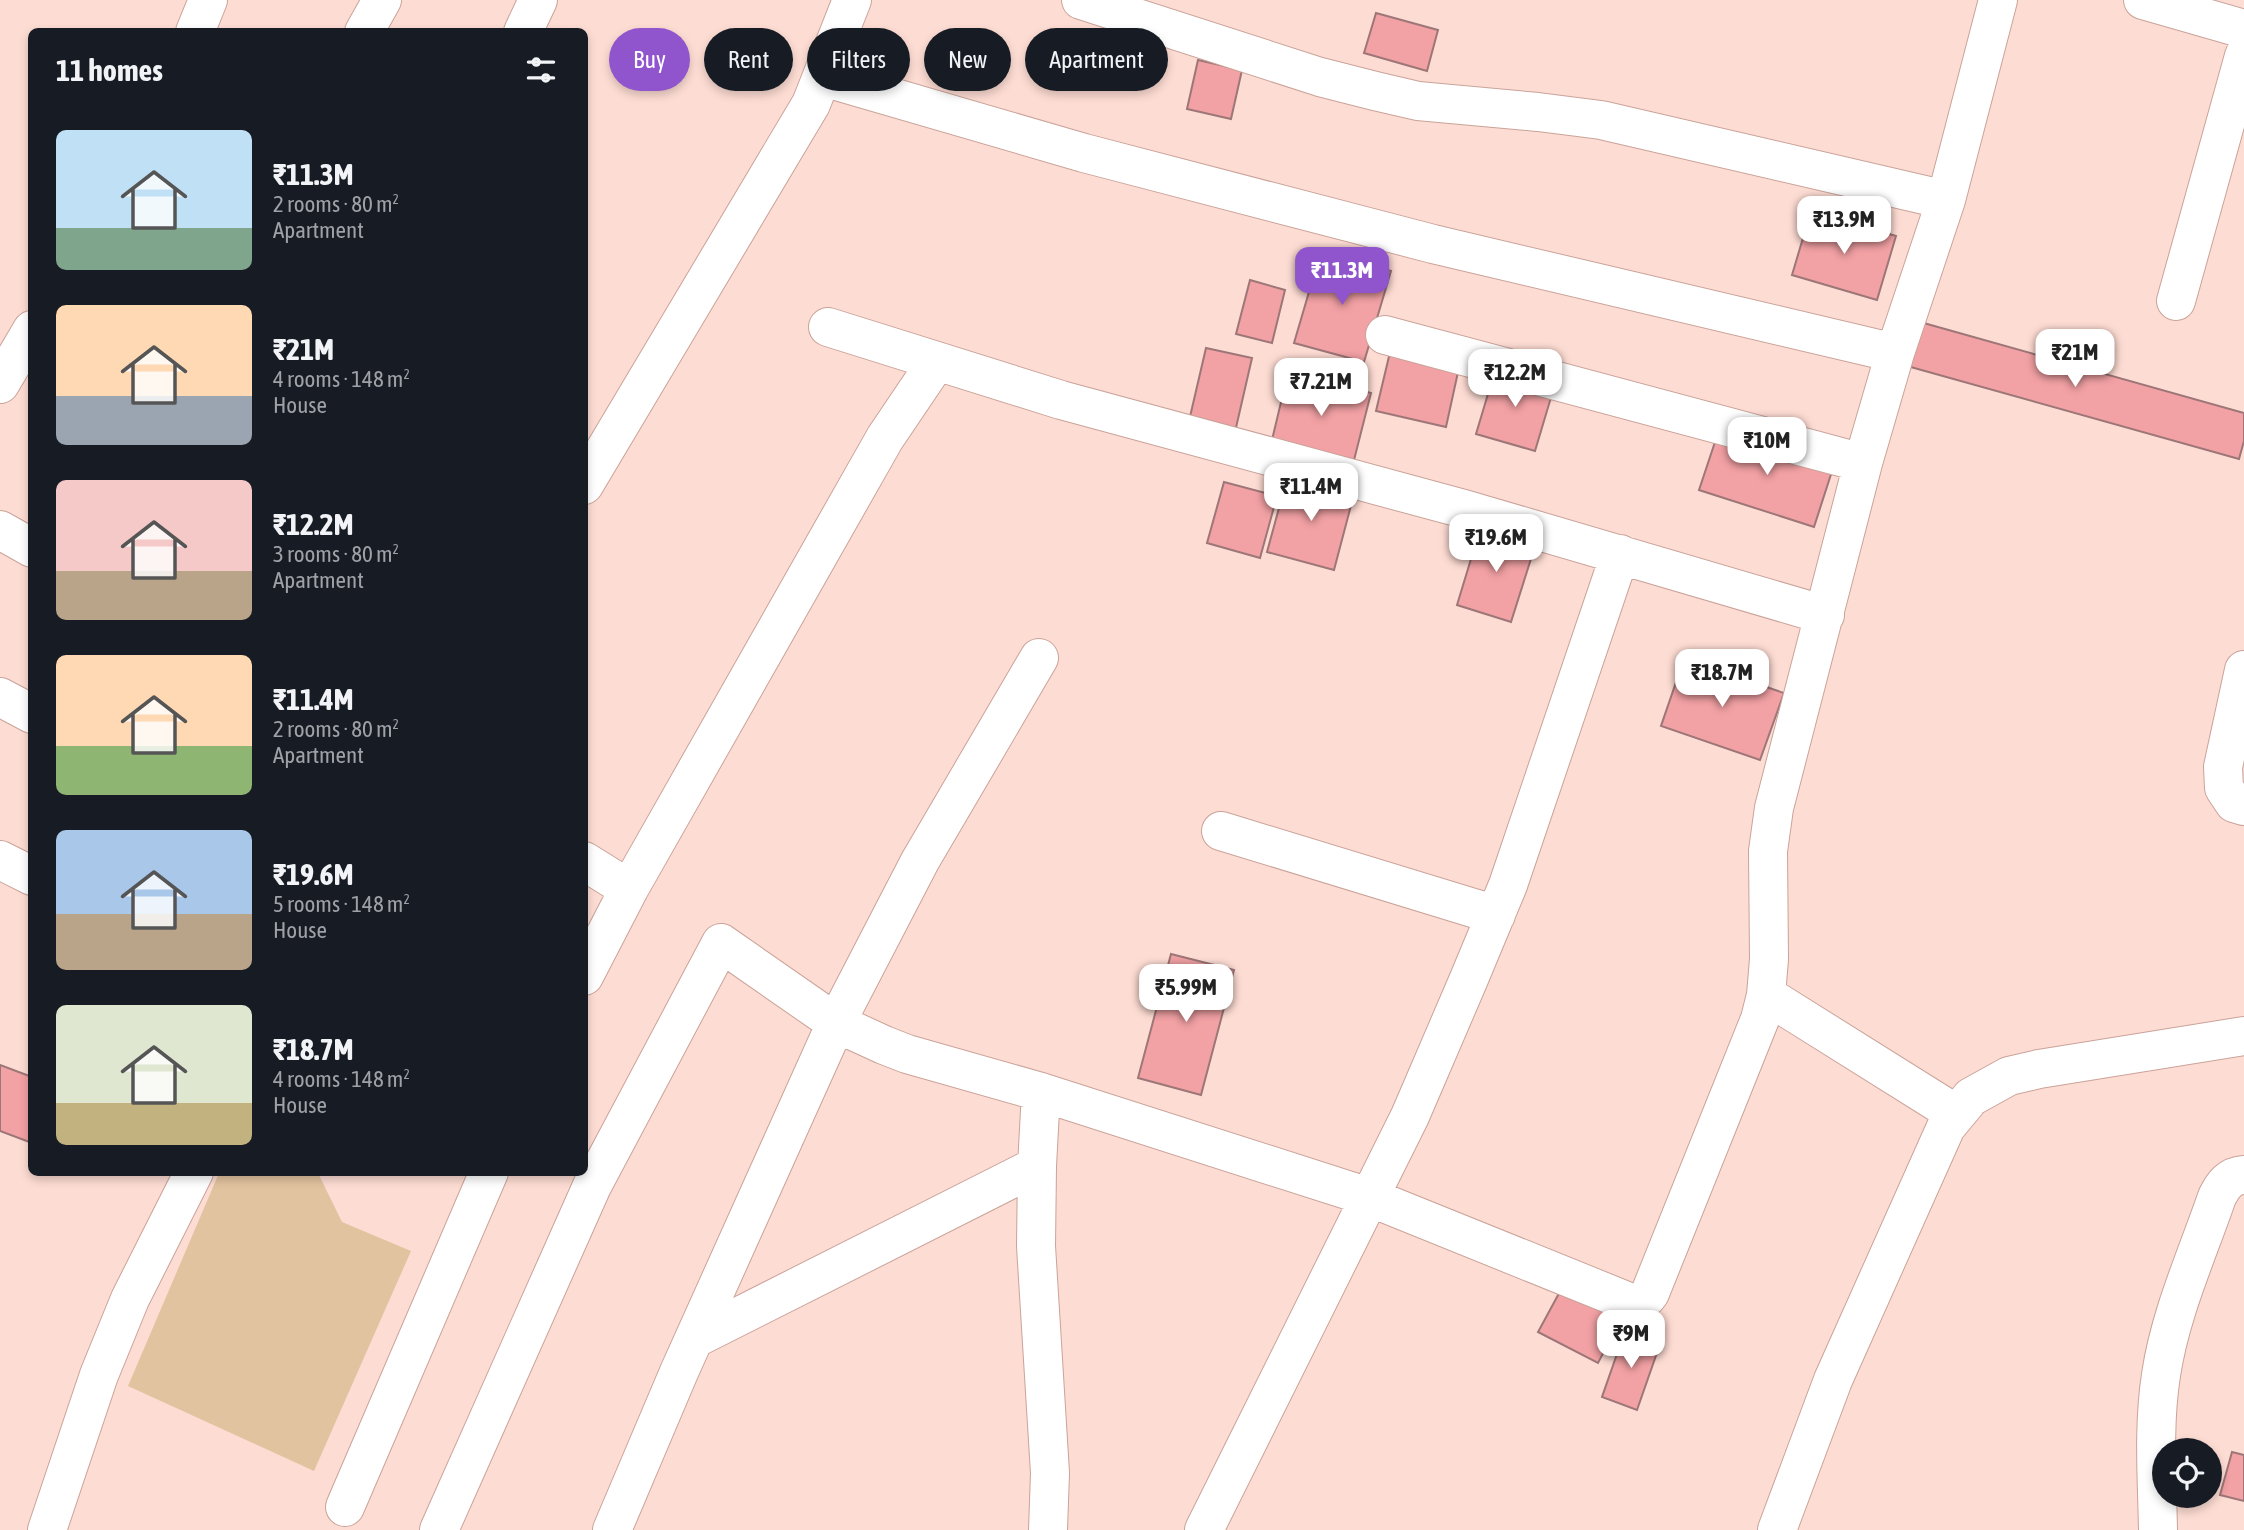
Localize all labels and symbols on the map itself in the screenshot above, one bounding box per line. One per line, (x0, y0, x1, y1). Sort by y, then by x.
pin: ₹13.9M (1787, 196, 1901, 256)
pin: ₹11.3M (1285, 247, 1399, 307)
pin: ₹21M (2034, 330, 2116, 389)
pin: ₹12.2M (1458, 350, 1572, 409)
pin: ₹7.21M (1264, 358, 1378, 418)
pin: ₹10M (1726, 418, 1808, 477)
pin: ₹11.4M (1254, 463, 1368, 523)
pin: ₹19.6M (1439, 514, 1553, 574)
pin: ₹18.7M (1665, 650, 1779, 709)
pin: ₹5.99M (1129, 964, 1243, 1024)
pin: ₹9M (1597, 1310, 1665, 1370)

